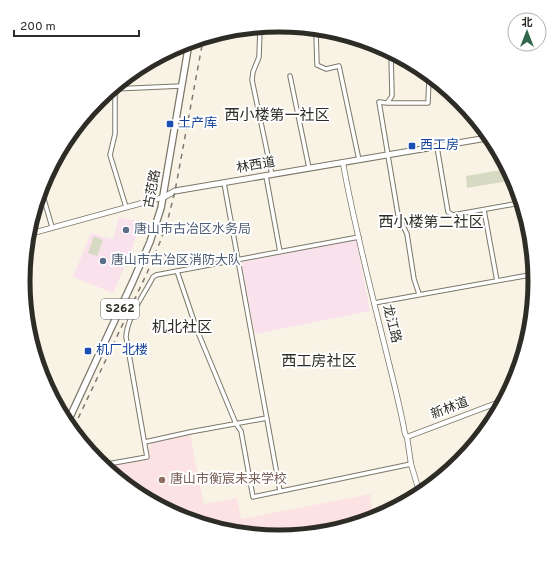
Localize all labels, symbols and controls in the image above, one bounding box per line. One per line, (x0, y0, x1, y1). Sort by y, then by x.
scale bar (14, 12, 139, 38)
north arrow (507, 12, 547, 52)
text: 北 (522, 16, 533, 30)
text: 200 m (20, 19, 56, 35)
district label: 西小楼第一社区 (224, 107, 330, 126)
place label: 土产库 (178, 115, 217, 132)
marker: 土产库 (165, 119, 175, 129)
place label: 西工房 (420, 137, 459, 154)
marker: 西工房 (407, 141, 417, 151)
street label: 林西道 (235, 155, 277, 177)
street label: 古范路 (141, 168, 165, 210)
district label: 西小楼第二社区 (378, 214, 484, 233)
place label: 唐山市古冶区水务局 (134, 221, 251, 238)
marker: 唐山市古冶区水务局 (121, 225, 131, 235)
place label: 唐山市古冶区消防大队 (111, 252, 241, 269)
marker: 唐山市古冶区消防大队 (98, 256, 108, 266)
road number: S262 (101, 299, 139, 319)
street label: 龙江路 (379, 303, 404, 345)
district label: 机北社区 (152, 318, 212, 338)
place label: 机厂北楼 (96, 342, 148, 359)
marker: 机厂北楼 (83, 346, 93, 356)
district label: 西工房社区 (281, 353, 357, 372)
street label: 新林道 (429, 395, 471, 423)
place label: 唐山市衡宸未来学校 (170, 471, 287, 488)
marker: 唐山市衡宸未来学校 (157, 475, 167, 485)

